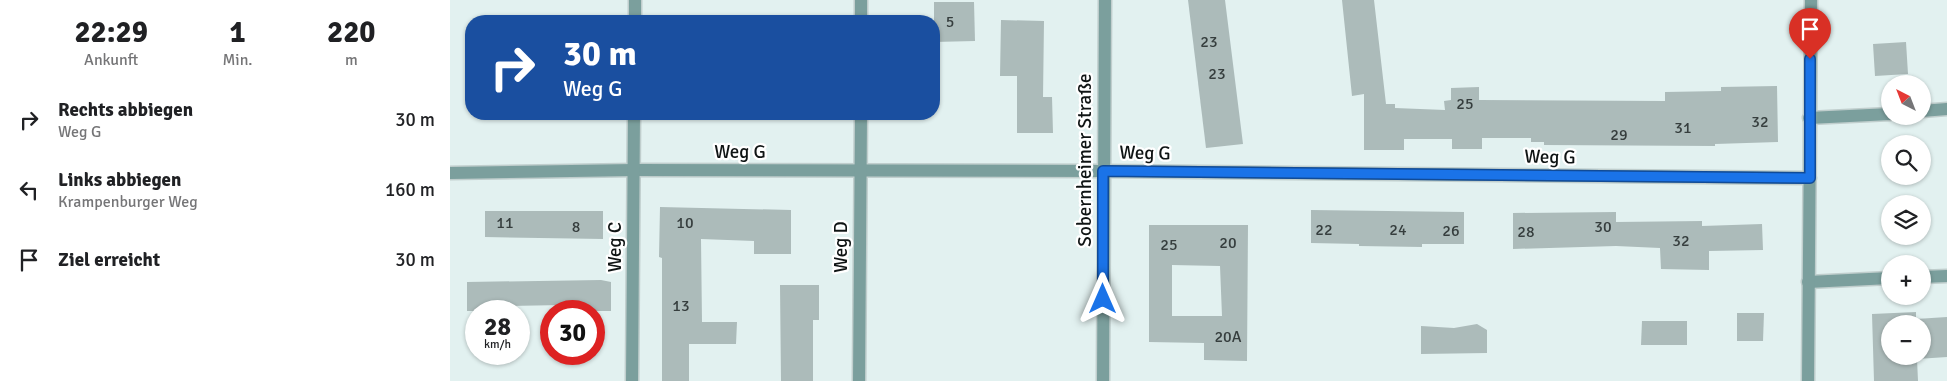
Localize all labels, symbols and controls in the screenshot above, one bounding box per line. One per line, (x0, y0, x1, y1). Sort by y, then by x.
pin (1789, 8, 1831, 59)
house number: 5 (946, 12, 954, 32)
text: 22:29 (74, 14, 148, 51)
text: 1 (229, 14, 246, 51)
text: 220 (327, 14, 376, 51)
icon: arrive (1796, 15, 1824, 43)
text: 30 m (563, 32, 637, 75)
house number: 23 (1200, 32, 1218, 52)
icon: right (480, 35, 545, 100)
text: Ankunft (84, 50, 138, 70)
text: Min. (222, 50, 253, 70)
text: m (345, 50, 358, 70)
house number: 23 (1208, 64, 1226, 84)
street label: Sobernheimer Straße (1073, 73, 1097, 247)
text: Weg G (563, 75, 622, 102)
north arrow (1881, 75, 1931, 125)
map controls (1881, 75, 1931, 365)
house number: 25 (1456, 94, 1474, 114)
text: Rechts abbiegen (58, 98, 193, 122)
icon: right (15, 106, 43, 134)
text: 30 m (395, 108, 435, 132)
house number: 32 (1751, 112, 1769, 132)
house number: 31 (1674, 118, 1692, 138)
text: Weg G (58, 122, 101, 142)
house number: 29 (1610, 125, 1628, 145)
button: search (1881, 135, 1931, 185)
street label: Weg G (714, 140, 766, 164)
street label: Weg G (1119, 141, 1171, 165)
street label: Weg G (1524, 145, 1576, 169)
text: Links abbiegen (58, 168, 181, 192)
icon: left (15, 176, 43, 204)
text: 160 m (385, 178, 435, 202)
text: Krampenburger Weg (58, 192, 198, 212)
button: layers (1881, 195, 1931, 245)
house number: 11 (496, 213, 514, 233)
house number: 10 (676, 213, 694, 233)
house number: 8 (572, 217, 580, 237)
house number: 30 (1594, 217, 1612, 237)
house number: 22 (1315, 220, 1333, 240)
house number: 24 (1389, 220, 1407, 240)
street label: Weg D (829, 221, 853, 273)
house number: 26 (1442, 221, 1460, 241)
street label: Weg C (603, 222, 627, 272)
house number: 28 (1517, 222, 1535, 242)
house number: 32 (1672, 231, 1690, 251)
house number: 20 (1219, 233, 1237, 253)
house number: 25 (1160, 235, 1178, 255)
icon: arrive (15, 246, 43, 274)
text: Ziel erreicht (58, 248, 160, 272)
text: 30 m (395, 248, 435, 272)
button: + (1881, 255, 1931, 305)
position arrow (1076, 272, 1128, 324)
house number: 13 (672, 296, 690, 316)
speed limit sign: 30 (540, 300, 605, 365)
text: 28 (484, 311, 511, 342)
button: − (1881, 315, 1931, 365)
house number: 20A (1214, 327, 1242, 347)
text: km/h (484, 337, 511, 352)

